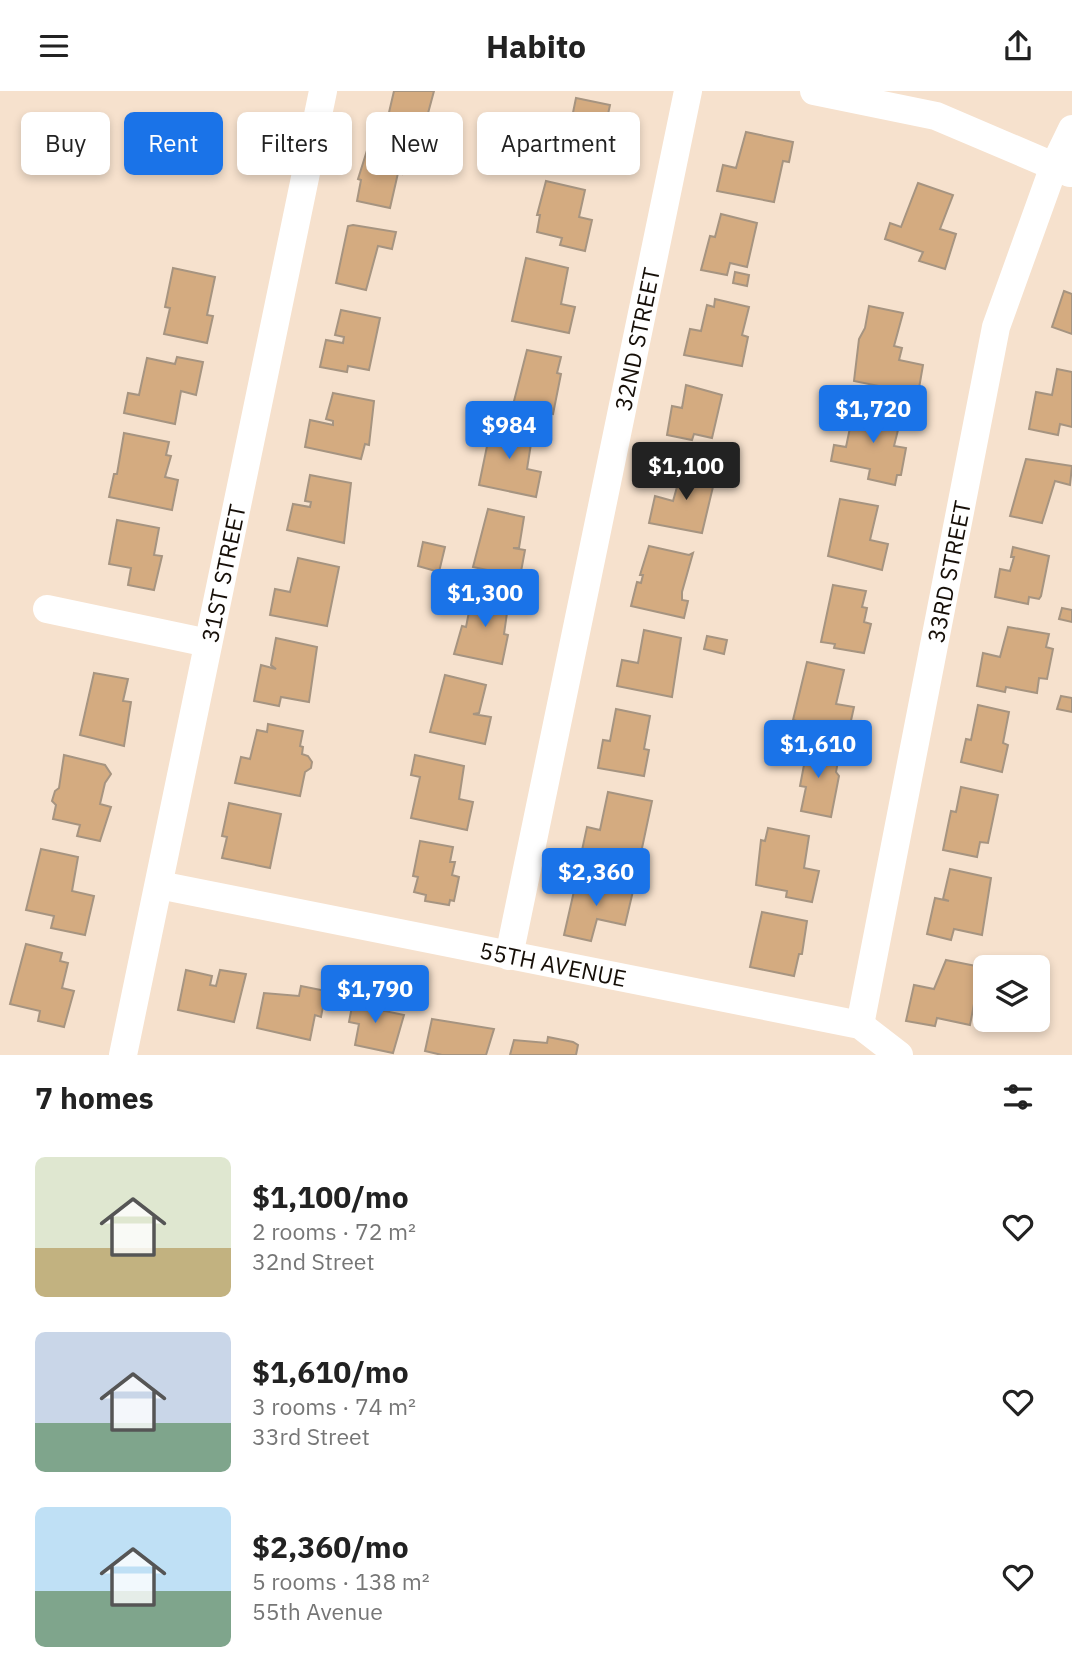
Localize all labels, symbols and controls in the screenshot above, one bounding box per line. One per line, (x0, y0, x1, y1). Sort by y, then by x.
text: Habito (486, 25, 586, 67)
icon: menu (35, 27, 73, 65)
icon: share (999, 27, 1037, 65)
chip: Buy (21, 112, 110, 175)
chip: Rent (124, 112, 223, 175)
chip: Filters (237, 112, 352, 175)
chip: New (366, 112, 463, 175)
chip: Apartment (477, 112, 640, 175)
street label: 32ND STREET (607, 265, 666, 413)
pin: $1,720 (816, 385, 930, 445)
text: $1,720 (835, 393, 911, 423)
pin: $984 (468, 401, 550, 461)
text: $984 (481, 409, 537, 439)
pin: $1,100 (629, 443, 743, 502)
text: $1,100 (648, 450, 724, 480)
street label: 33RD STREET (920, 498, 977, 645)
street label: 31ST STREET (194, 502, 252, 645)
pin: $1,300 (428, 569, 542, 629)
text: $1,300 (447, 577, 523, 607)
pin: $1,610 (761, 721, 875, 780)
text: $1,610 (780, 728, 856, 758)
pin: $2,360 (539, 849, 653, 908)
text: $2,360 (558, 856, 634, 886)
street label: 55TH AVENUE (477, 934, 629, 993)
map controls (973, 955, 1050, 1032)
button: layers (973, 955, 1050, 1032)
pin: $1,790 (318, 965, 432, 1025)
text: $1,790 (337, 973, 413, 1003)
text: 7 homes (35, 1078, 154, 1117)
icon: filters (999, 1078, 1037, 1116)
text: $1,100/mo (252, 1177, 409, 1216)
icon: home (91, 1185, 175, 1269)
icon: heart (999, 1208, 1037, 1246)
text: 2 rooms · 72 m² (252, 1216, 416, 1246)
text: 32nd Street (252, 1246, 375, 1276)
text: $1,610/mo (252, 1352, 409, 1391)
icon: home (91, 1360, 175, 1444)
icon: heart (999, 1383, 1037, 1421)
text: 3 rooms · 74 m² (252, 1391, 416, 1421)
text: 33rd Street (252, 1421, 370, 1451)
text: $2,360/mo (252, 1527, 409, 1566)
icon: home (91, 1535, 175, 1619)
icon: heart (999, 1558, 1037, 1596)
text: 5 rooms · 138 m² (252, 1566, 430, 1596)
text: 55th Avenue (252, 1596, 383, 1626)

